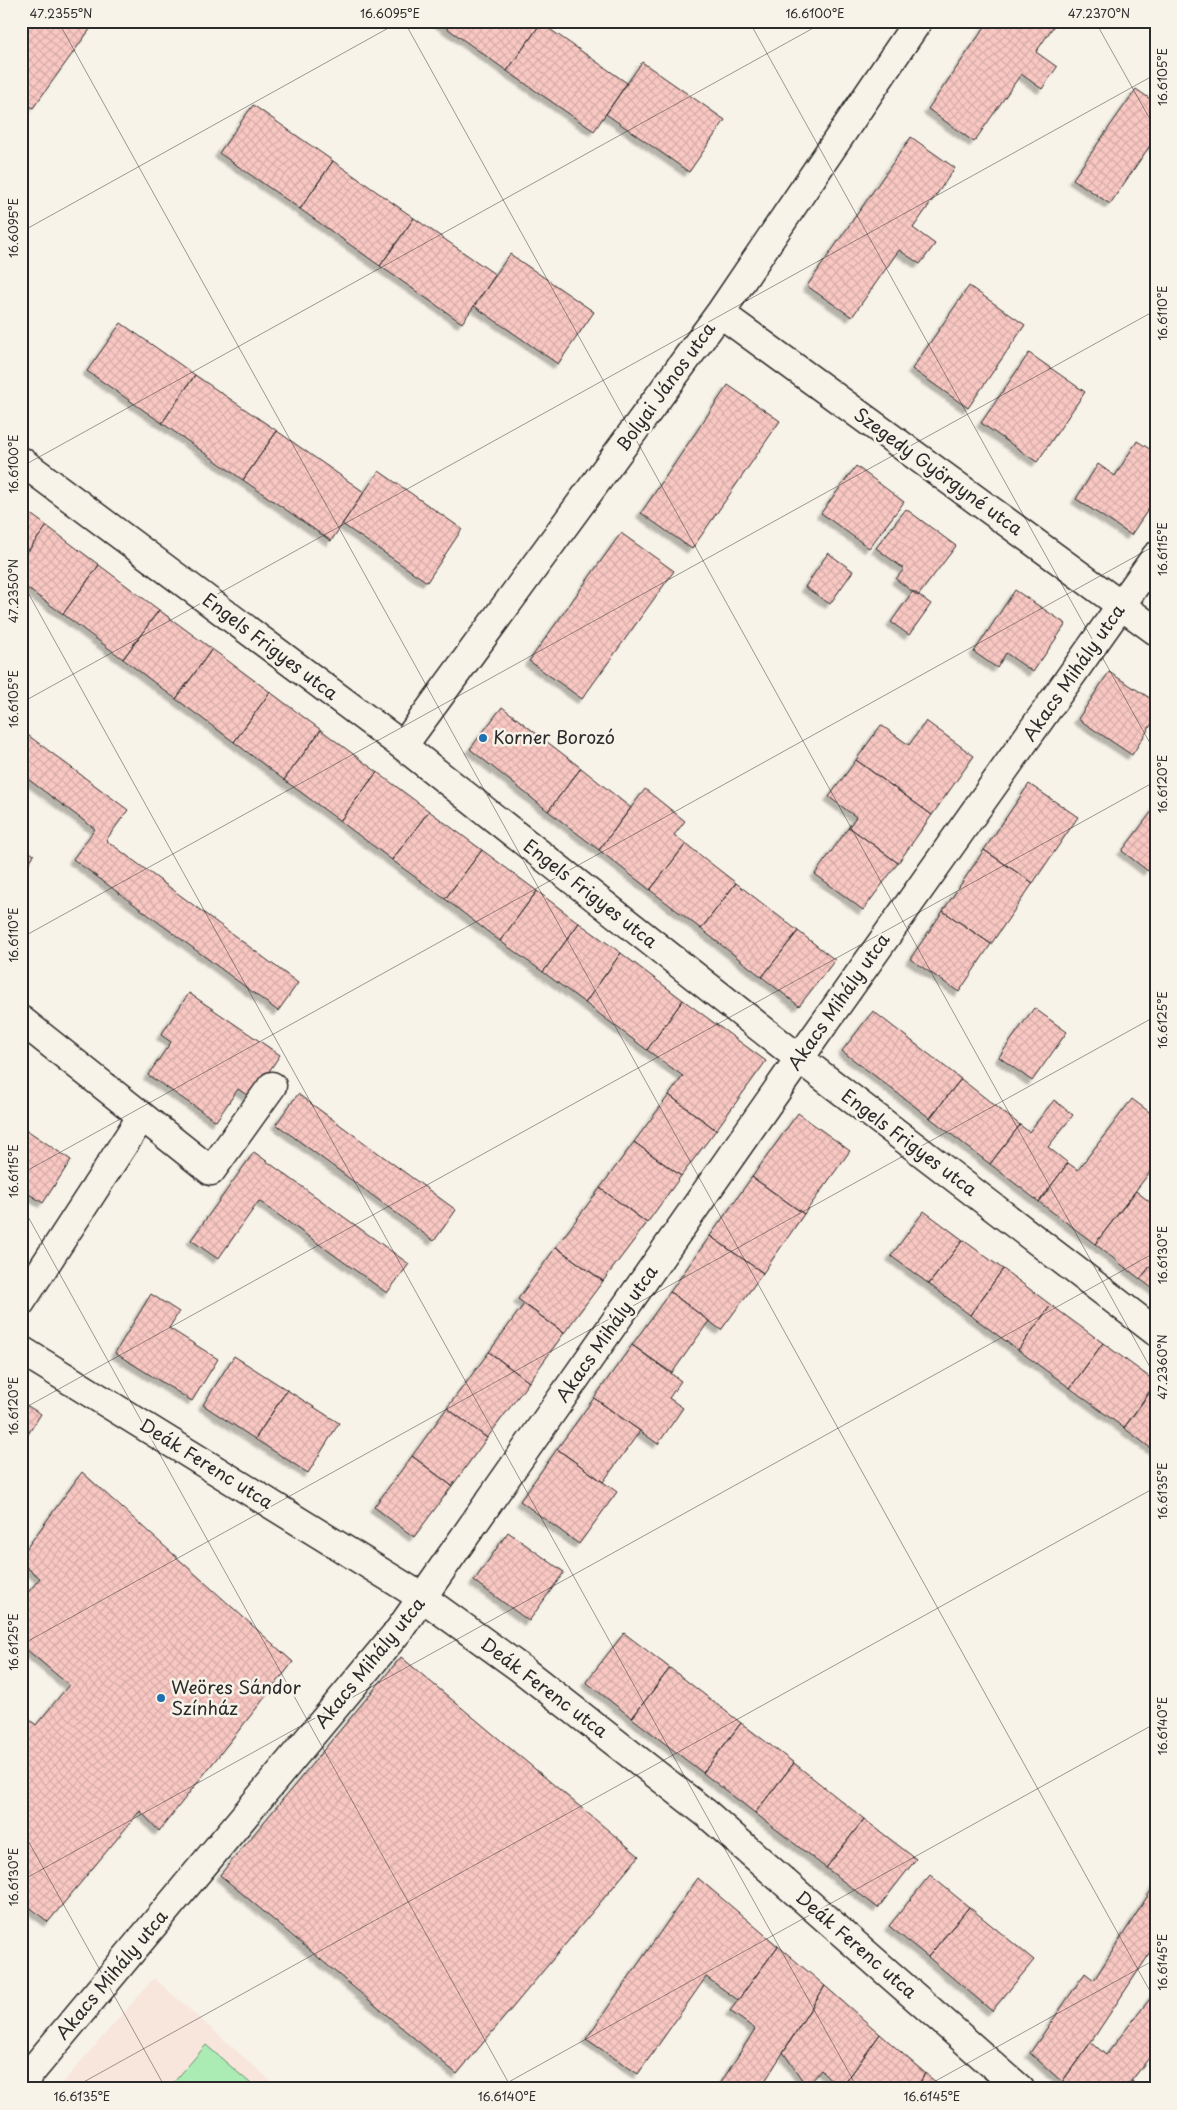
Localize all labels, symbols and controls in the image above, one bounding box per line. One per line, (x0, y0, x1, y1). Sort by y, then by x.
text: 47.2355°N (30, 4, 92, 22)
text: 16.6095°E (360, 4, 420, 22)
text: 16.6100°E (785, 4, 845, 22)
text: 47.2370°N (1068, 4, 1130, 22)
text: 16.6105°E (1153, 48, 1171, 106)
text: 16.6095°E (4, 198, 22, 258)
text: 16.6110°E (1153, 285, 1171, 341)
street label: Bolyai János utca (609, 315, 721, 456)
street label: Szegedy Györgyné utca (849, 400, 1029, 542)
text: 16.6100°E (4, 434, 22, 494)
text: 16.6115°E (1153, 522, 1171, 576)
text: 47.2350°N (4, 559, 22, 623)
street label: Engels Frigyes utca (197, 586, 345, 706)
street label: Akacs Mihály utca (1015, 597, 1131, 746)
text: 16.6105°E (4, 670, 22, 728)
place label: Korner Borozó (493, 723, 615, 750)
marker: Korner Borozó (477, 732, 489, 744)
text: 16.6120°E (1153, 755, 1171, 813)
street label: Engels Frigyes utca (518, 832, 664, 954)
text: 16.6110°E (4, 907, 22, 963)
street label: Akacs Mihály utca (780, 926, 896, 1075)
text: 16.6125°E (1153, 991, 1171, 1049)
street label: Engels Frigyes utca (836, 1082, 984, 1202)
text: 16.6115°E (4, 1144, 22, 1198)
text: 16.6130°E (1153, 1226, 1171, 1284)
street label: Akacs Mihály utca (548, 1258, 664, 1407)
text: 47.2360°N (1153, 1334, 1171, 1400)
text: 16.6120°E (4, 1377, 22, 1435)
street label: Deák Ferenc utca (135, 1411, 279, 1515)
text: 16.6135°E (1153, 1463, 1171, 1519)
street label: Akacs Mihály utca (307, 1590, 431, 1734)
text: 16.6125°E (4, 1613, 22, 1671)
street label: Deák Ferenc utca (476, 1630, 615, 1744)
place label: Weöres Sándor Színház (171, 1673, 301, 1721)
marker: Weöres Sándor Színház (155, 1692, 167, 1704)
text: 16.6140°E (1153, 1697, 1171, 1755)
text: 16.6130°E (4, 1848, 22, 1906)
street label: Deák Ferenc utca (790, 1884, 924, 2005)
street label: Akacs Mihály utca (48, 1903, 174, 2045)
text: 16.6145°E (1153, 1934, 1171, 1990)
text: 16.6135°E (54, 2087, 110, 2105)
text: 16.6140°E (478, 2087, 536, 2105)
text: 16.6145°E (904, 2087, 960, 2105)

